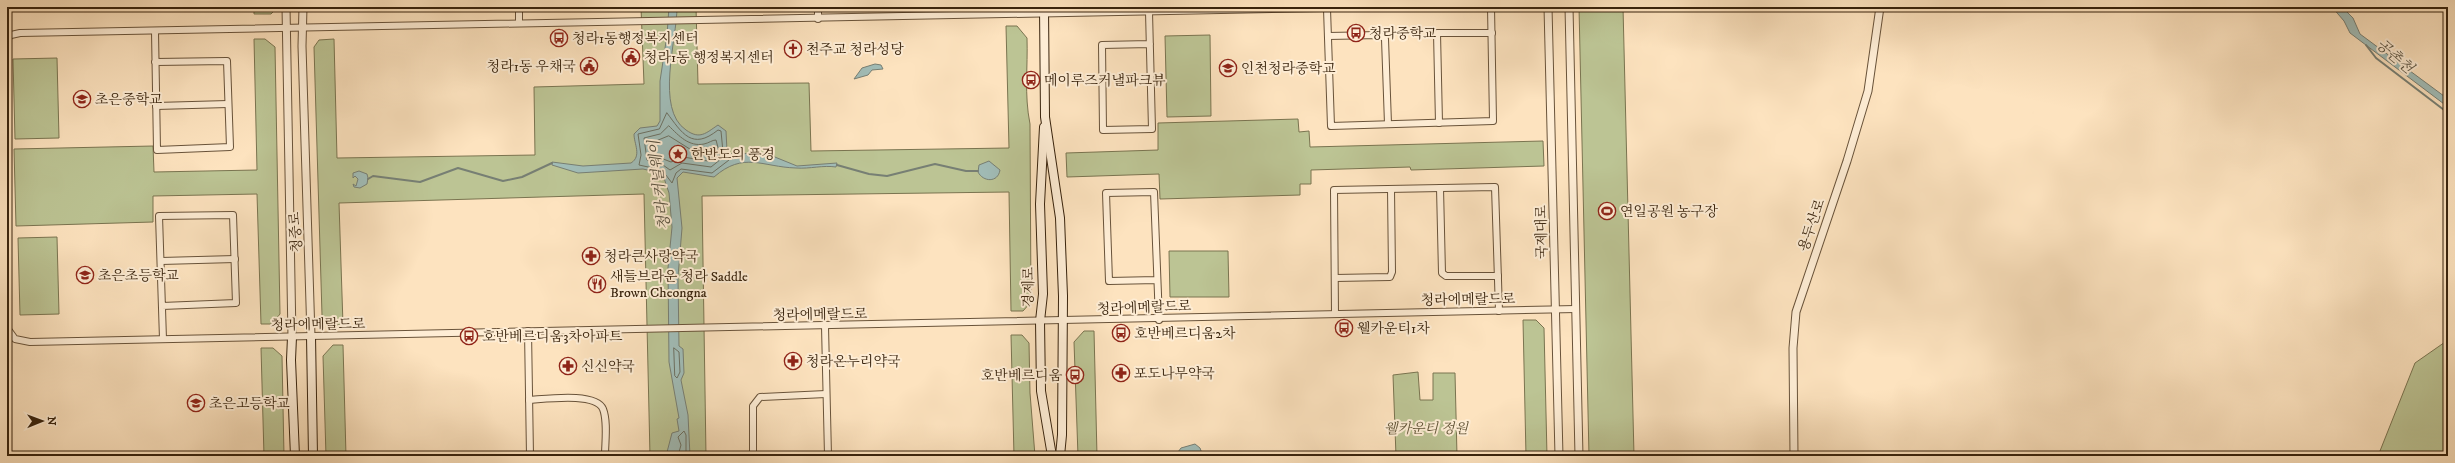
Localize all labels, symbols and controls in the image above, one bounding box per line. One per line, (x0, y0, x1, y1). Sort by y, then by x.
bus stop icon: 청라중학교 (1346, 23, 1366, 43)
place label: 청라중학교 (1369, 25, 1437, 43)
bus stop icon: 청라1동행정복지센터 (549, 28, 569, 48)
place label: 청라1동행정복지센터 (572, 30, 699, 48)
water label: 공촌천 (2372, 35, 2418, 79)
church icon: 천주교 청라성당 (783, 39, 803, 59)
place label: 천주교 청라성당 (806, 41, 904, 59)
public building icon: 청라1동 행정복지센터 (621, 47, 641, 67)
place label: 청라1동 행정복지센터 (644, 49, 774, 67)
public building icon: 청라1동 우채국 (579, 56, 599, 76)
place label: 청라1동 우채국 (487, 58, 576, 76)
school or university icon: 인천청라중학교 (1218, 58, 1238, 78)
place label: 인천청라중학교 (1241, 60, 1336, 78)
bus stop icon: 메이루즈커낼파크뷰 (1021, 70, 1041, 90)
place label: 메이루즈커낼파크뷰 (1044, 72, 1166, 90)
school or university icon: 초은중학교 (72, 89, 92, 109)
place label: 초은중학교 (95, 91, 163, 109)
water label: 청라 커널웨이 (644, 138, 674, 231)
place icon: 한반도의 풍경 (668, 144, 688, 164)
place label: 한반도의 풍경 (691, 146, 775, 164)
street label: 용두산로 (1795, 196, 1829, 254)
sports icon: 연일공원 농구장 (1597, 201, 1617, 221)
place label: 연일공원 농구장 (1620, 203, 1718, 221)
street label: 국제대로 (1533, 204, 1551, 259)
street label: 청중로 (286, 211, 306, 253)
pharmacy icon: 청라큰사랑약국 (581, 246, 601, 266)
place label: 청라큰사랑약국 (604, 248, 699, 266)
school or university icon: 초은초등학교 (75, 265, 95, 285)
street label: 경제로 (1020, 266, 1038, 307)
place label: 초은초등학교 (98, 267, 180, 285)
place label: 새들브라운 청라 Saddle Brown Cheongna (610, 268, 748, 302)
restaurant icon: 새들브라운 청라 Saddle Brown Cheongna (587, 274, 607, 294)
street label: 청라에메랄드로 (1421, 290, 1516, 310)
street label: 청라에메랄드로 (1096, 297, 1192, 319)
street label: 청라에메랄드로 (773, 305, 868, 325)
street label: 청라에메랄드로 (271, 315, 366, 335)
bus stop icon: 웰카운티1차 (1334, 318, 1354, 338)
place label: 웰카운티1차 (1357, 320, 1430, 338)
bus stop icon: 호반베르디움2차 (1111, 323, 1131, 343)
place label: 호반베르디움2차 (1134, 325, 1236, 343)
bus stop icon: 호반베르디움3차아파트 (459, 326, 479, 346)
place label: 호반베르디움3차아파트 (482, 328, 623, 346)
pharmacy icon: 청라온누리약국 (783, 351, 803, 371)
place label: 청라온누리약국 (806, 353, 901, 371)
pharmacy icon: 신신약국 (558, 356, 578, 376)
place label: 신신약국 (581, 358, 635, 376)
pharmacy icon: 포도나무약국 (1111, 363, 1131, 383)
bus stop icon: 호반베르디움 (1065, 365, 1085, 385)
place label: 포도나무약국 (1134, 365, 1215, 383)
place label: 호반베르디움 (981, 367, 1062, 385)
school or university icon: 초은고등학교 (186, 393, 206, 413)
place label: 초은고등학교 (209, 395, 291, 413)
north arrow (22, 401, 62, 441)
text: N (44, 416, 58, 425)
park label: 웰카운티 정원 (1384, 420, 1470, 438)

